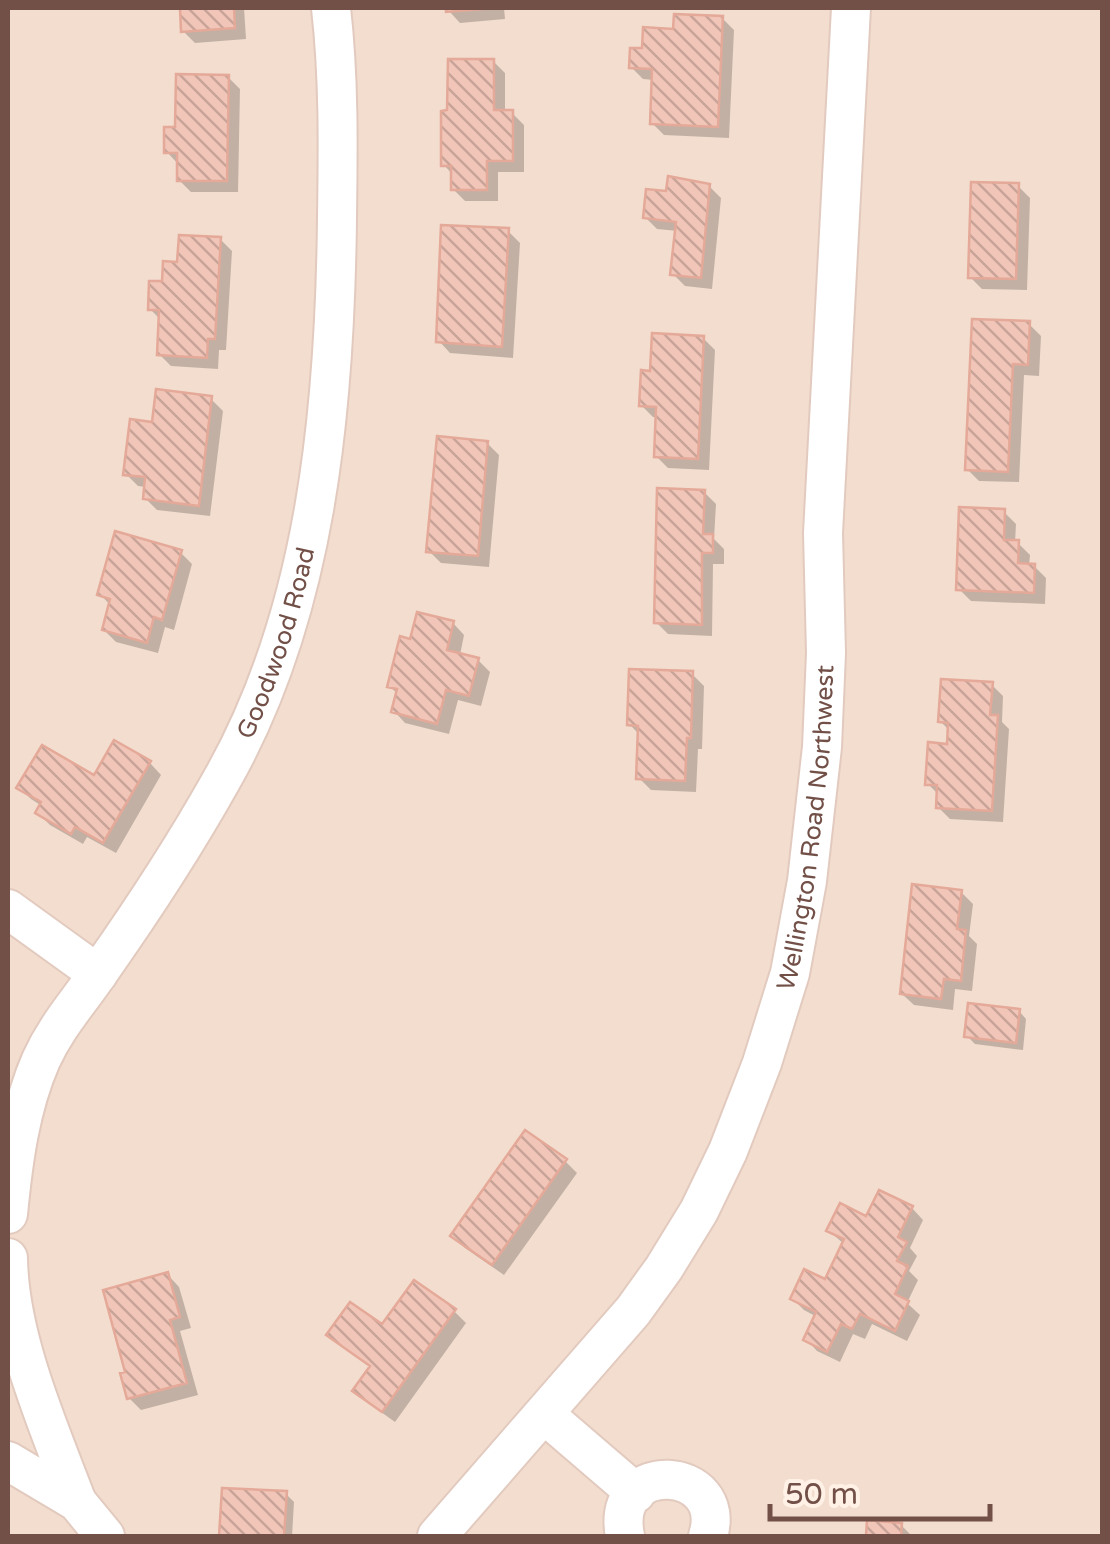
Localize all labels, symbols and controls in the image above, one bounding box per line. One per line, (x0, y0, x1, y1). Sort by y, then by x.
street label: Goodwood Road (230, 544, 321, 744)
street label: Wellington Road Northwest (770, 664, 840, 994)
scale bar (770, 1459, 990, 1521)
text: 50 m (785, 1476, 858, 1513)

